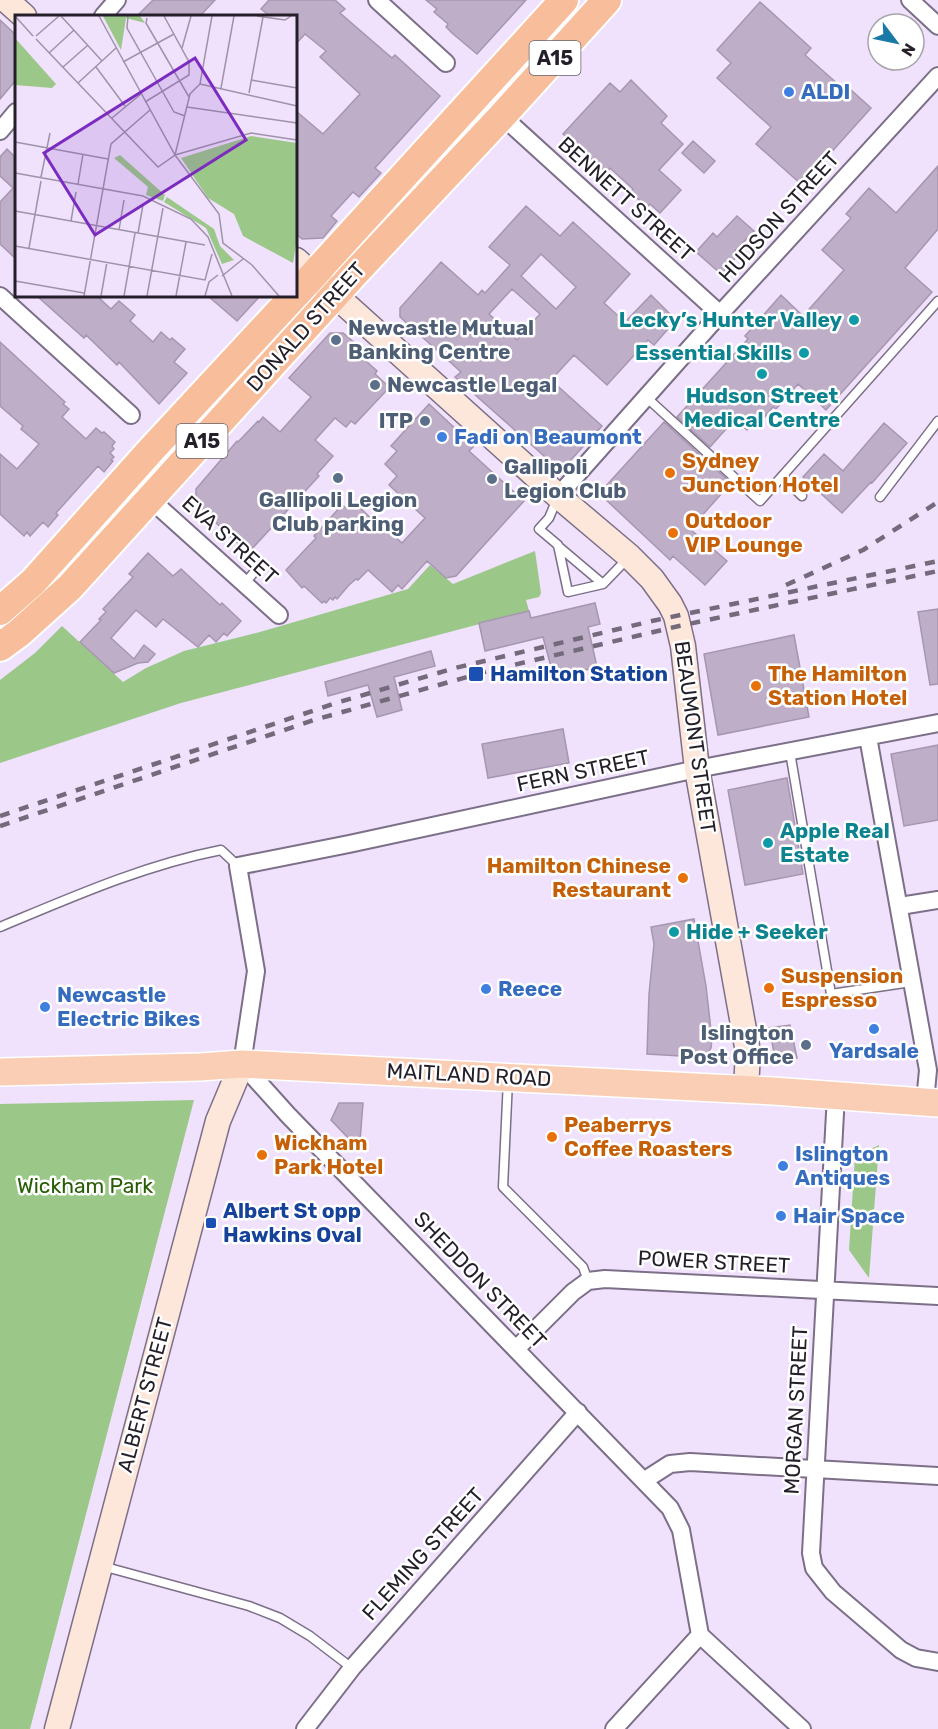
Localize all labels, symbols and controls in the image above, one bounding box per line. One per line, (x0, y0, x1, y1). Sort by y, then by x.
north arrow (866, 12, 926, 72)
inset map (15, 15, 297, 297)
text: N (897, 40, 919, 60)
road number: A15 (530, 41, 580, 75)
place label: ALDI (801, 79, 850, 104)
marker: ALDI (782, 85, 796, 99)
street label: BENNETT STREET (553, 131, 699, 266)
street label: HUDSON STREET (713, 146, 844, 287)
street label: DONALD STREET (241, 257, 370, 396)
place label: Lecky’s Hunter Valley (619, 307, 842, 332)
marker: Lecky’s Hunter Valley (847, 313, 861, 327)
place label: Newcastle Mutual Banking Centre (348, 315, 534, 364)
marker: Newcastle Mutual Banking Centre (329, 333, 343, 347)
place label: Essential Skills (635, 340, 792, 365)
marker: Essential Skills (797, 346, 811, 360)
marker: Hudson Street Medical Centre (755, 367, 769, 381)
place label: Newcastle Legal (387, 372, 557, 397)
marker: Newcastle Legal (368, 378, 382, 392)
place label: Hudson Street Medical Centre (684, 383, 840, 432)
place label: ITP (379, 408, 413, 433)
marker: ITP (418, 414, 432, 428)
road number: A15 (176, 424, 228, 458)
place label: Fadi on Beaumont (454, 424, 642, 449)
marker: Fadi on Beaumont (435, 430, 449, 444)
place label: Sydney Junction Hotel (682, 448, 839, 497)
place label: Gallipoli Legion Club (504, 454, 627, 503)
marker: Sydney Junction Hotel (663, 466, 677, 480)
marker: Gallipoli Legion Club parking (331, 471, 345, 485)
marker: Gallipoli Legion Club (485, 472, 499, 486)
place label: Gallipoli Legion Club parking (259, 487, 417, 536)
street label: EVA STREET (177, 490, 283, 589)
place label: Outdoor VIP Lounge (685, 508, 803, 557)
marker: Outdoor VIP Lounge (666, 526, 680, 540)
street label: BEAUMONT STREET (670, 639, 721, 835)
place label: Hamilton Station (490, 661, 668, 686)
place label: The Hamilton Station Hotel (768, 661, 907, 710)
marker: Hamilton Station (467, 665, 485, 683)
marker: The Hamilton Station Hotel (749, 679, 763, 693)
street label: FERN STREET (514, 744, 651, 797)
place label: Apple Real Estate (780, 818, 890, 867)
marker: Apple Real Estate (761, 836, 775, 850)
place label: Hamilton Chinese Restaurant (487, 853, 671, 902)
marker: Hamilton Chinese Restaurant (676, 871, 690, 885)
place label: Hide + Seeker (686, 919, 828, 944)
marker: Hide + Seeker (667, 925, 681, 939)
place label: Suspension Espresso (781, 963, 903, 1012)
place label: Reece (498, 976, 562, 1001)
marker: Suspension Espresso (762, 981, 776, 995)
place label: Newcastle Electric Bikes (57, 982, 200, 1031)
marker: Reece (479, 982, 493, 996)
marker: Newcastle Electric Bikes (38, 1000, 52, 1014)
place label: Islington Post Office (680, 1020, 794, 1069)
marker: Yardsale (867, 1022, 881, 1036)
marker: Islington Post Office (799, 1038, 813, 1052)
place label: Yardsale (829, 1038, 919, 1063)
street label: MAITLAND ROAD (386, 1058, 552, 1091)
place label: Peaberrys Coffee Roasters (564, 1112, 732, 1161)
place label: Wickham Park Hotel (274, 1130, 383, 1179)
marker: Peaberrys Coffee Roasters (545, 1130, 559, 1144)
place label: Islington Antiques (795, 1141, 890, 1190)
marker: Wickham Park Hotel (255, 1148, 269, 1162)
marker: Islington Antiques (776, 1159, 790, 1173)
park label: Wickham Park (17, 1173, 153, 1198)
place label: Albert St opp Hawkins Oval (223, 1198, 362, 1247)
place label: Hair Space (793, 1203, 905, 1228)
street label: SHEDDON STREET (409, 1206, 552, 1353)
marker: Hair Space (774, 1209, 788, 1223)
marker: Albert St opp Hawkins Oval (204, 1216, 218, 1230)
street label: POWER STREET (637, 1245, 791, 1278)
street label: ALBERT STREET (112, 1315, 177, 1475)
street label: MORGAN STREET (779, 1325, 812, 1495)
street label: FLEMING STREET (357, 1482, 489, 1625)

